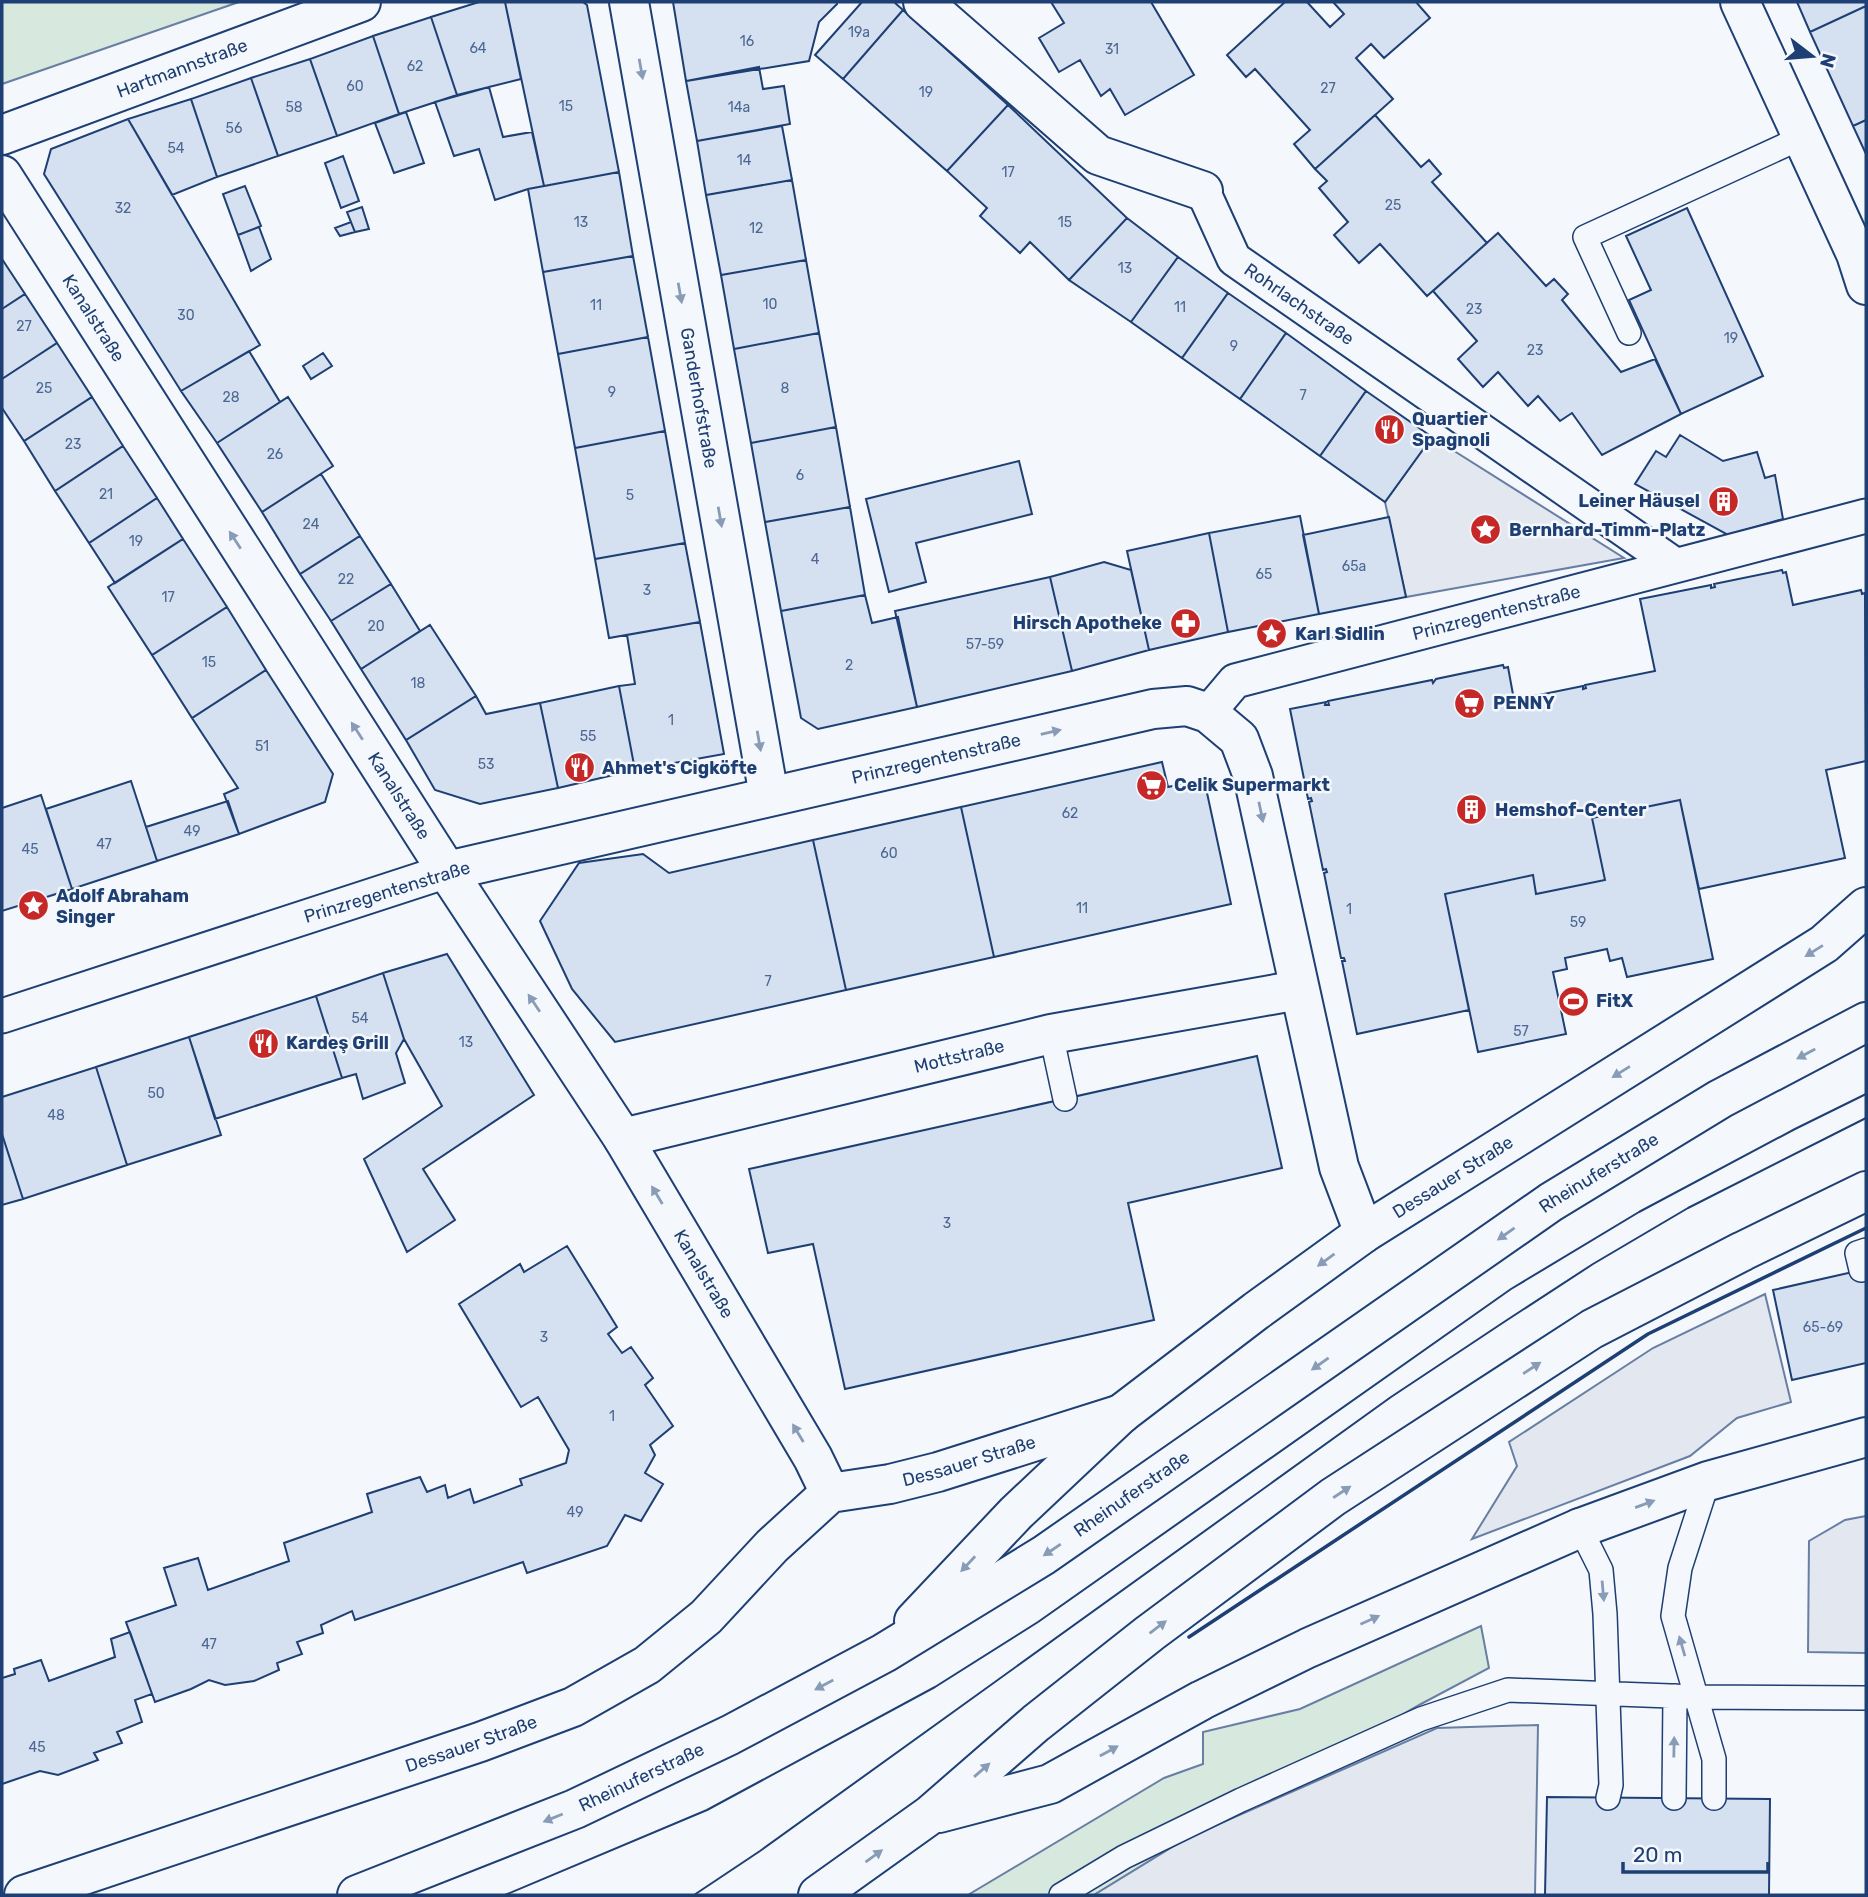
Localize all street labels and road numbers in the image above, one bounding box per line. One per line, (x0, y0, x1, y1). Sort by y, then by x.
street label: Hartmannstraße (113, 34, 251, 103)
street label: Rohrlachstraße (1240, 258, 1358, 350)
street label: Kanalstraße (58, 270, 130, 366)
street label: Ganderhofstraße (676, 326, 722, 470)
street label: Prinzregentenstraße (1410, 580, 1583, 645)
street label: Prinzregentenstraße (850, 729, 1023, 789)
street label: Kanalstraße (363, 748, 435, 844)
street label: Prinzregentenstraße (301, 856, 473, 928)
street label: Mottstraße (912, 1035, 1007, 1078)
street label: Rheinuferstraße (1535, 1128, 1663, 1218)
street label: Dessauer Straße (1389, 1131, 1517, 1223)
street label: Kanalstraße (669, 1226, 739, 1322)
street label: Dessauer Straße (900, 1431, 1039, 1491)
street label: Rheinuferstraße (1069, 1446, 1194, 1542)
street label: Dessauer Straße (402, 1711, 540, 1777)
street label: Rheinuferstraße (575, 1738, 708, 1817)

